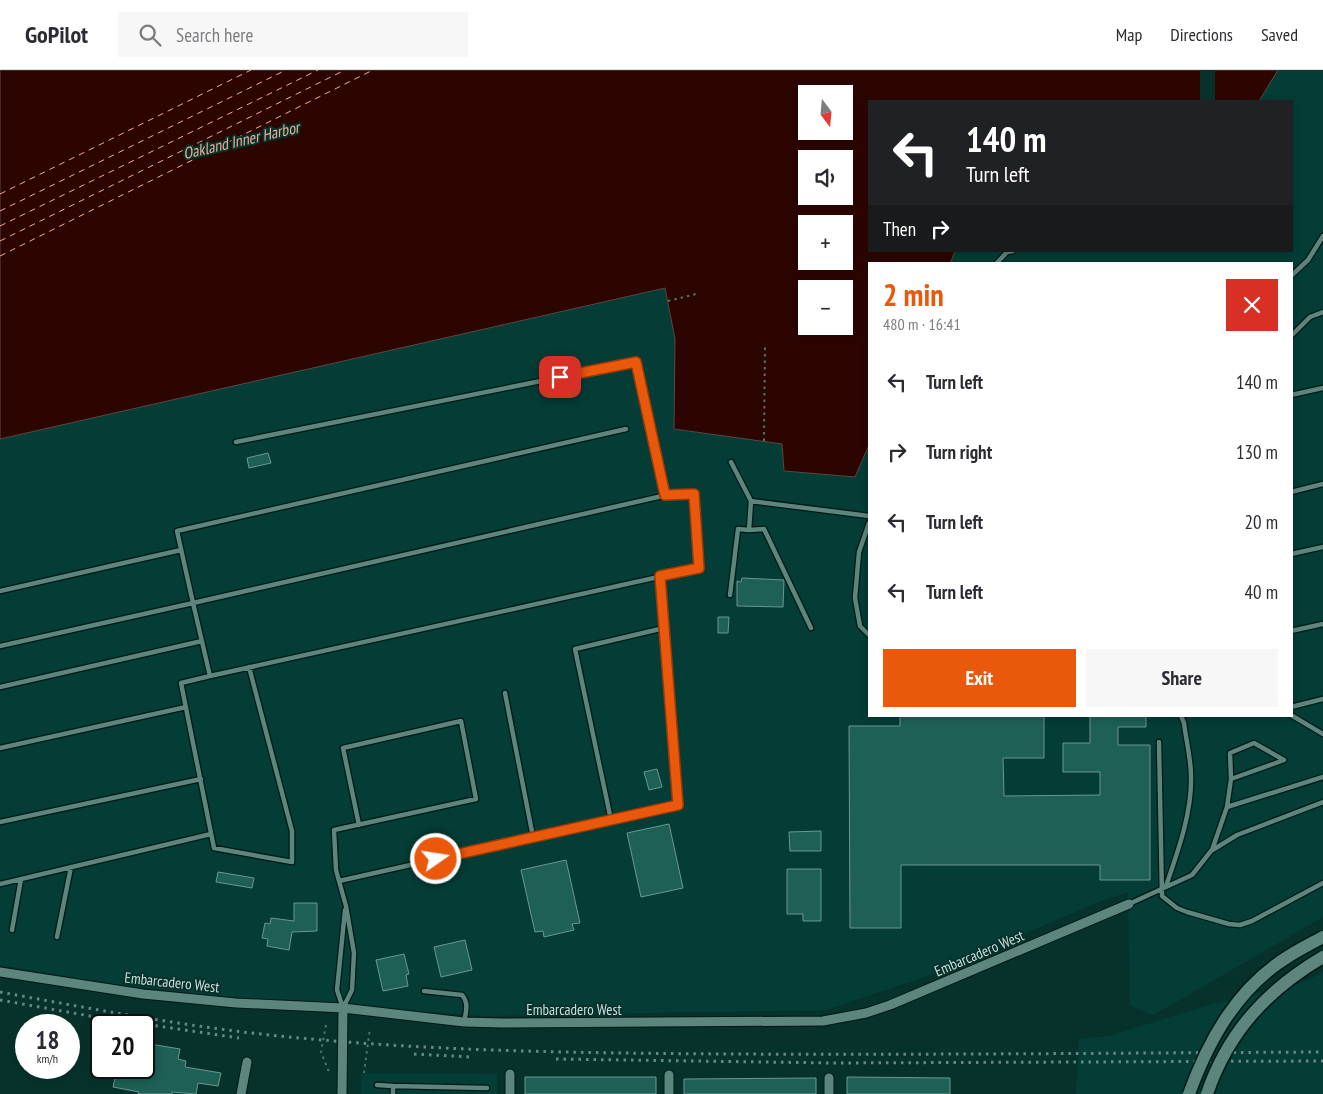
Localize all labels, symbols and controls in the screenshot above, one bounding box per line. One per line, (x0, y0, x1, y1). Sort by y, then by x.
search box (118, 12, 468, 57)
text: GoPilot (25, 19, 88, 50)
icon: search (136, 21, 164, 49)
text: Search here (176, 23, 253, 47)
text: Map (1116, 23, 1142, 46)
text: Directions (1170, 23, 1233, 46)
text: Saved (1261, 23, 1298, 46)
north arrow (798, 85, 852, 140)
map controls (798, 85, 853, 335)
water label: Oakland Inner Harbor (181, 116, 304, 163)
text: 140 m (966, 116, 1047, 162)
icon: left (883, 120, 948, 185)
button: sound (798, 150, 853, 205)
text: Turn left (966, 160, 1030, 188)
button: + (798, 215, 853, 270)
icon: right (926, 215, 954, 243)
text: Then (883, 217, 916, 241)
text: 2 min (883, 275, 944, 314)
button: close (1226, 279, 1278, 331)
button: − (798, 280, 853, 335)
text: 480 m · 16:41 (883, 314, 961, 334)
pin (539, 356, 581, 398)
icon: arrive (546, 363, 574, 391)
icon: left (883, 368, 911, 396)
text: Turn left (926, 370, 983, 394)
text: 140 m (1236, 370, 1278, 394)
icon: right (883, 438, 911, 466)
text: Turn right (926, 440, 992, 464)
text: 130 m (1236, 440, 1278, 464)
icon: left (883, 508, 911, 536)
text: Turn left (926, 510, 983, 534)
text: 20 m (1245, 510, 1278, 534)
icon: left (883, 578, 911, 606)
text: Turn left (926, 580, 983, 604)
text: 40 m (1245, 580, 1278, 604)
button: Exit (883, 649, 1076, 707)
button: Share (1086, 649, 1278, 707)
position arrow (409, 832, 461, 884)
street label: Embarcadero West (931, 926, 1027, 980)
street label: Embarcadero West (124, 968, 220, 996)
street label: Embarcadero West (526, 1000, 622, 1019)
speed limit sign: 20 (90, 1014, 155, 1079)
text: 18 (36, 1024, 59, 1056)
text: km/h (37, 1051, 58, 1066)

